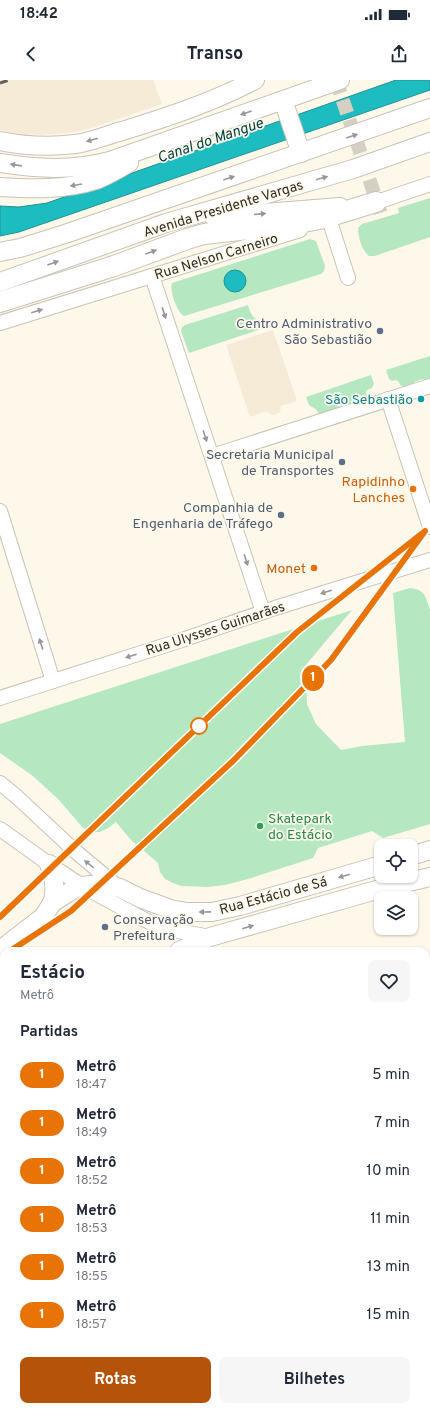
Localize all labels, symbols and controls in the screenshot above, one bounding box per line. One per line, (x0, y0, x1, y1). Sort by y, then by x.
text: 18:42 (20, 5, 58, 24)
icon: back (20, 43, 42, 65)
text: Transo (187, 43, 243, 66)
icon: share (388, 43, 410, 65)
one-way arrow (240, 110, 252, 116)
water label: Canal do Mangue (155, 114, 266, 168)
one-way arrow (346, 132, 358, 138)
one-way arrow (86, 137, 98, 143)
one-way arrow (10, 162, 22, 168)
one-way arrow (223, 174, 235, 180)
one-way arrow (317, 175, 329, 181)
street label: Avenida Presidente Vargas (141, 177, 305, 242)
one-way arrow (69, 182, 82, 188)
one-way arrow (254, 210, 266, 217)
street label: Rua Nelson Carneiro (153, 231, 280, 284)
one-way arrow (145, 249, 157, 255)
one-way arrow (48, 260, 60, 266)
one-way arrow (161, 307, 167, 319)
one-way arrow (32, 308, 44, 314)
place label: Centro Administrativo São Sebastião (236, 316, 372, 349)
marker: Centro Administrativo São Sebastião (375, 326, 385, 336)
place label: São Sebastião (325, 392, 413, 409)
marker: São Sebastião (416, 394, 426, 404)
one-way arrow (202, 431, 208, 443)
place label: Secretaria Municipal de Transportes (206, 447, 334, 480)
marker: Secretaria Municipal de Transportes (337, 457, 347, 467)
place label: Rapidinho Lanches (342, 474, 405, 507)
marker: Rapidinho Lanches (408, 484, 418, 494)
place label: Companhia de Engenharia de Tráfego (133, 500, 273, 533)
marker: Companhia de Engenharia de Tráfego (276, 510, 286, 520)
one-way arrow (243, 554, 249, 566)
place label: Monet (266, 561, 306, 578)
marker: Monet (309, 563, 319, 573)
one-way arrow (320, 589, 332, 595)
street label: Rua Ulysses Guimarães (144, 599, 287, 660)
one-way arrow (38, 637, 44, 649)
one-way arrow (125, 653, 137, 659)
line badge: 1 (300, 665, 326, 691)
text: 1 (310, 669, 316, 686)
unlabelled marker (190, 717, 208, 735)
place label: Skatepark do Estácio (268, 811, 333, 844)
marker: Skatepark do Estácio (255, 821, 265, 831)
map controls (374, 839, 418, 935)
button: locate (374, 839, 418, 883)
one-way arrow (84, 859, 95, 868)
one-way arrow (337, 873, 350, 879)
street label: Rua Estácio de Sá (218, 874, 329, 919)
button: layers (374, 891, 418, 935)
one-way arrow (198, 909, 211, 915)
place label: Conservação Prefeitura (113, 912, 194, 945)
marker: Conservação Prefeitura (100, 922, 110, 932)
one-way arrow (242, 923, 254, 929)
button: heart (368, 960, 410, 1002)
text: Estácio (20, 961, 85, 985)
text: Metrô (20, 988, 54, 1004)
text: Partidas (20, 1023, 78, 1042)
text: Metrô (76, 1058, 116, 1077)
text: 1 (39, 1066, 45, 1083)
text: 5 min (372, 1066, 410, 1085)
text: 18:47 (76, 1077, 106, 1093)
text: Metrô (76, 1106, 116, 1125)
text: 1 (39, 1114, 45, 1131)
text: 7 min (374, 1114, 410, 1133)
text: 18:49 (76, 1125, 107, 1141)
text: Metrô (76, 1154, 116, 1173)
text: 1 (39, 1162, 45, 1179)
text: 10 min (366, 1162, 410, 1181)
text: 18:52 (76, 1173, 108, 1189)
text: Metrô (76, 1202, 116, 1221)
text: 1 (39, 1210, 45, 1227)
text: 11 min (370, 1210, 410, 1229)
text: 18:53 (76, 1221, 108, 1237)
text: Metrô (76, 1250, 116, 1269)
text: 1 (39, 1258, 45, 1275)
text: 13 min (367, 1258, 410, 1277)
text: 18:55 (76, 1269, 108, 1285)
text: Metrô (76, 1298, 116, 1317)
text: 1 (39, 1306, 45, 1323)
text: 15 min (367, 1306, 410, 1325)
text: 18:57 (76, 1317, 106, 1333)
button: Rotas (20, 1357, 211, 1403)
button: Bilhetes (219, 1357, 410, 1403)

